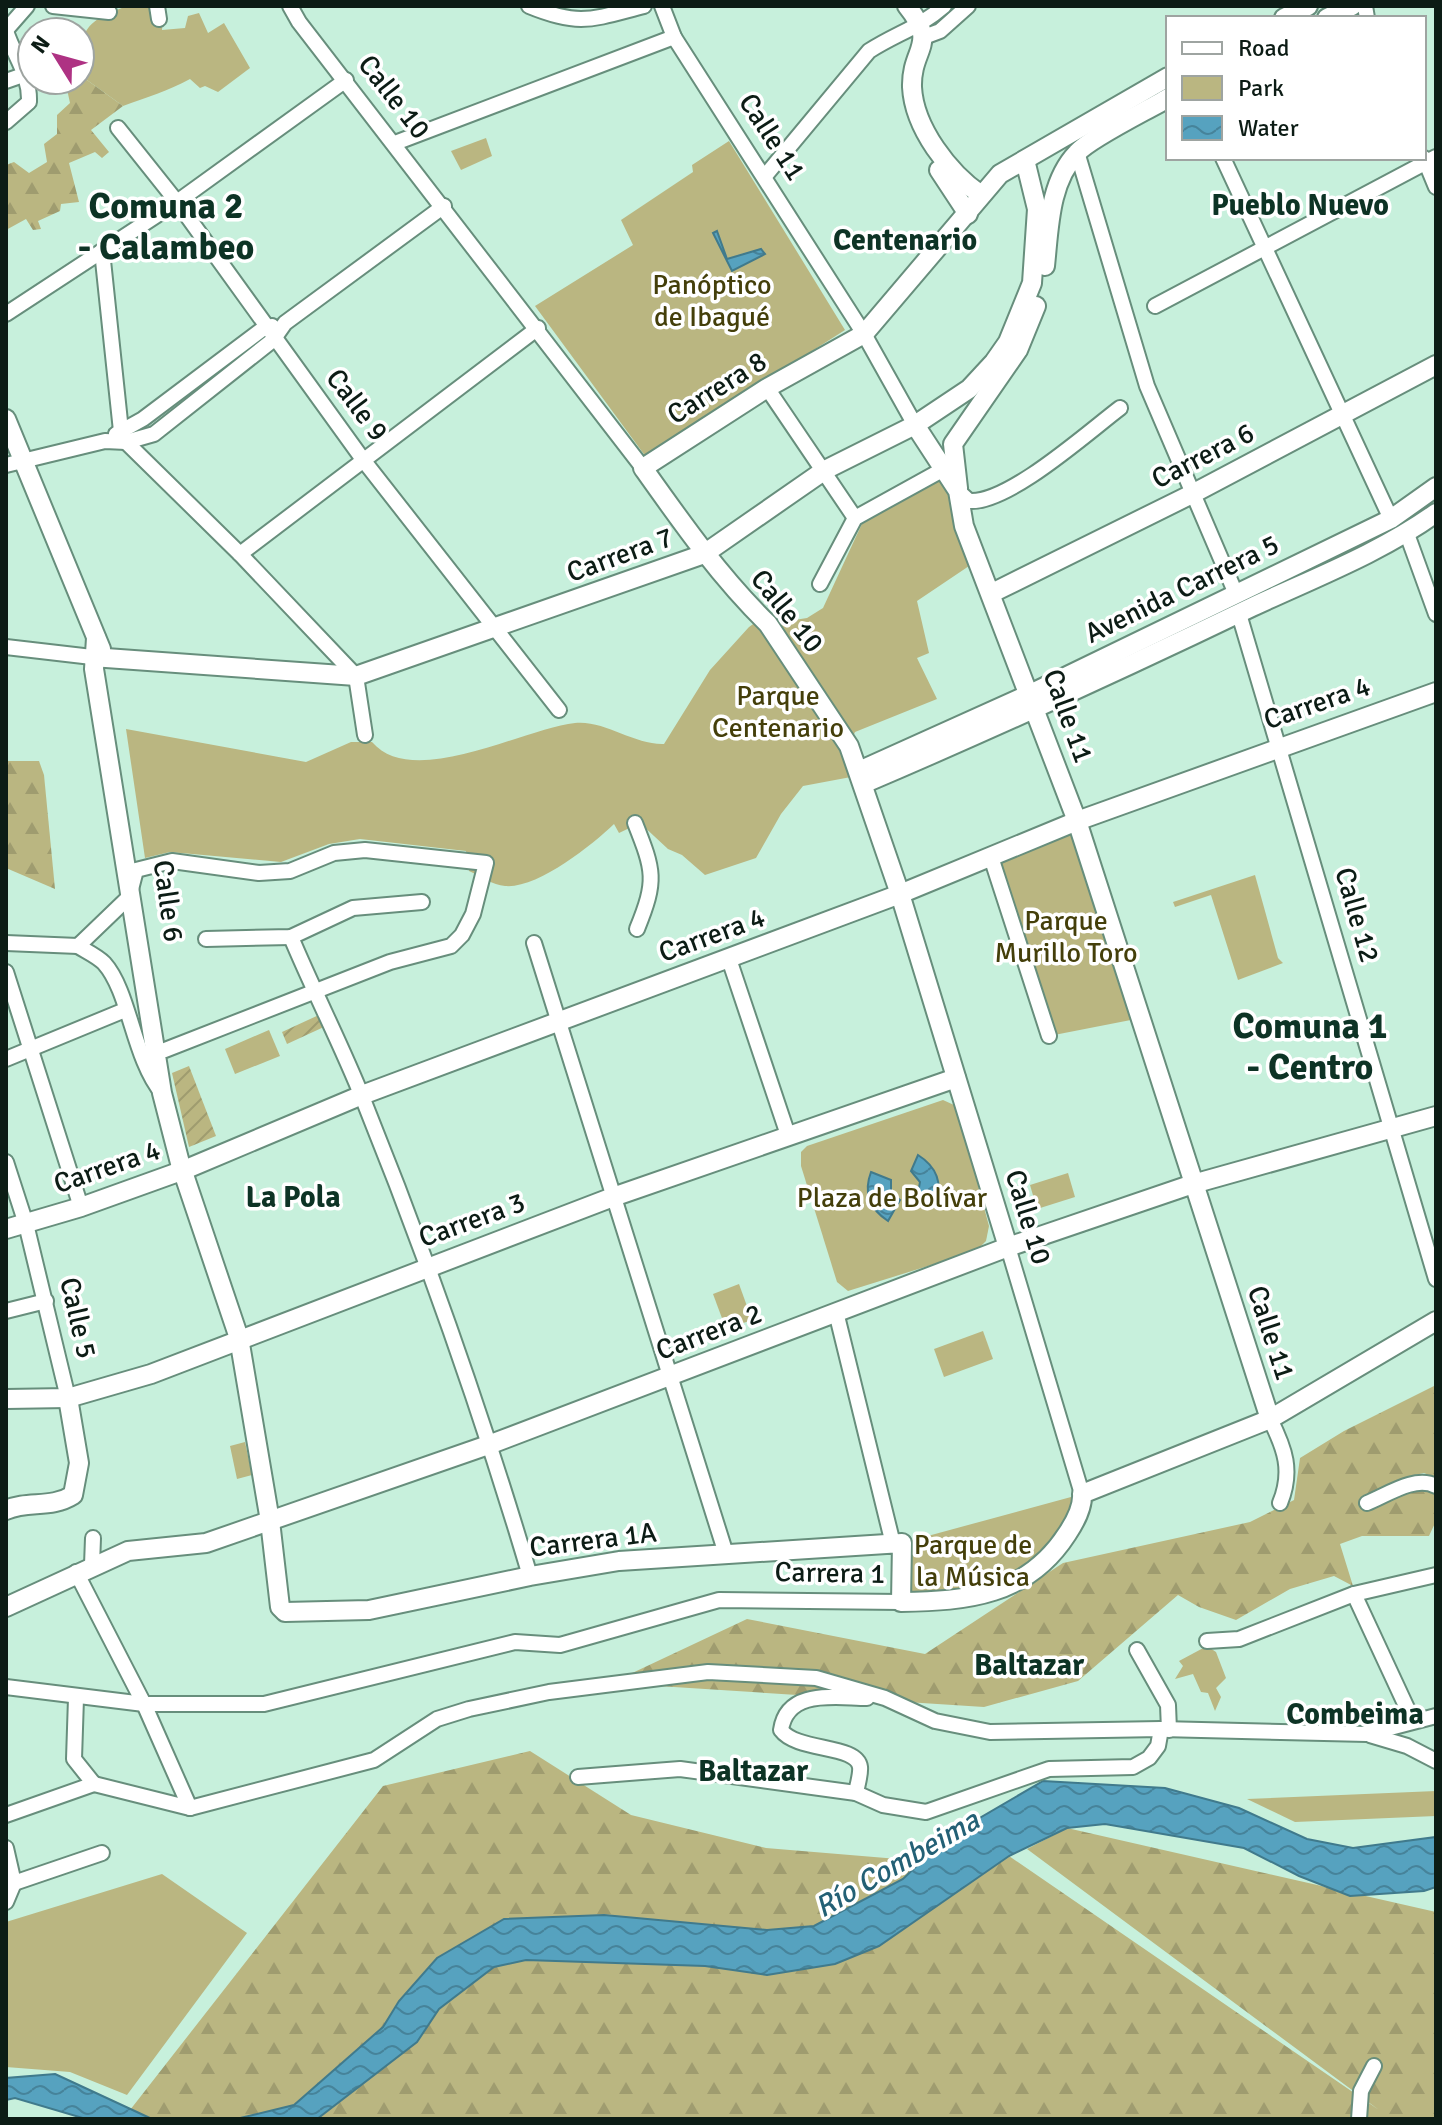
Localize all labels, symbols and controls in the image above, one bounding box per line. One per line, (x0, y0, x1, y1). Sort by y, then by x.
north arrow (16, 16, 96, 96)
legend (1166, 16, 1426, 160)
text: N (25, 30, 56, 59)
text: Road (1238, 33, 1289, 63)
street label: Calle 10 (351, 48, 437, 146)
text: Park (1238, 73, 1284, 103)
street label: Calle 11 (731, 87, 813, 187)
text: Water (1238, 113, 1299, 143)
district label: Comuna 2 - Calambeo (78, 184, 254, 270)
district label: Pueblo Nuevo (1211, 187, 1389, 224)
district label: Centenario (833, 222, 977, 259)
park label: Panóptico de Ibagué (652, 268, 772, 334)
street label: Carrera 8 (661, 344, 773, 432)
street label: Calle 9 (319, 362, 395, 448)
street label: Carrera 6 (1146, 416, 1260, 496)
street label: Carrera 7 (562, 520, 678, 590)
street label: Avenida Carrera 5 (1079, 527, 1285, 651)
street label: Calle 10 (743, 563, 831, 659)
street label: Calle 11 (1035, 665, 1101, 767)
street label: Carrera 4 (1259, 669, 1375, 737)
park label: Parque Centenario (712, 679, 844, 745)
street label: Calle 6 (145, 858, 191, 944)
street label: Calle 12 (1327, 864, 1387, 966)
street label: Carrera 4 (654, 900, 770, 970)
park label: Parque Murillo Toro (994, 904, 1138, 970)
district label: Comuna 1 - Centro (1233, 1004, 1387, 1090)
street label: Carrera 4 (49, 1133, 165, 1201)
street label: Calle 10 (998, 1166, 1058, 1268)
district label: La Pola (245, 1179, 341, 1216)
park label: Plaza de Bolívar (797, 1181, 988, 1215)
street label: Carrera 3 (414, 1185, 530, 1255)
street label: Calle 5 (52, 1274, 104, 1362)
street label: Calle 11 (1240, 1282, 1302, 1384)
street label: Carrera 2 (651, 1296, 767, 1368)
street label: Carrera 1A (528, 1515, 658, 1565)
park label: Parque de la Música (914, 1528, 1032, 1594)
street label: Carrera 1 (774, 1555, 886, 1591)
district label: Baltazar (974, 1647, 1084, 1684)
district label: Combeima (1286, 1696, 1424, 1733)
district label: Baltazar (698, 1753, 808, 1790)
water label: Río Combeima (808, 1802, 987, 1926)

